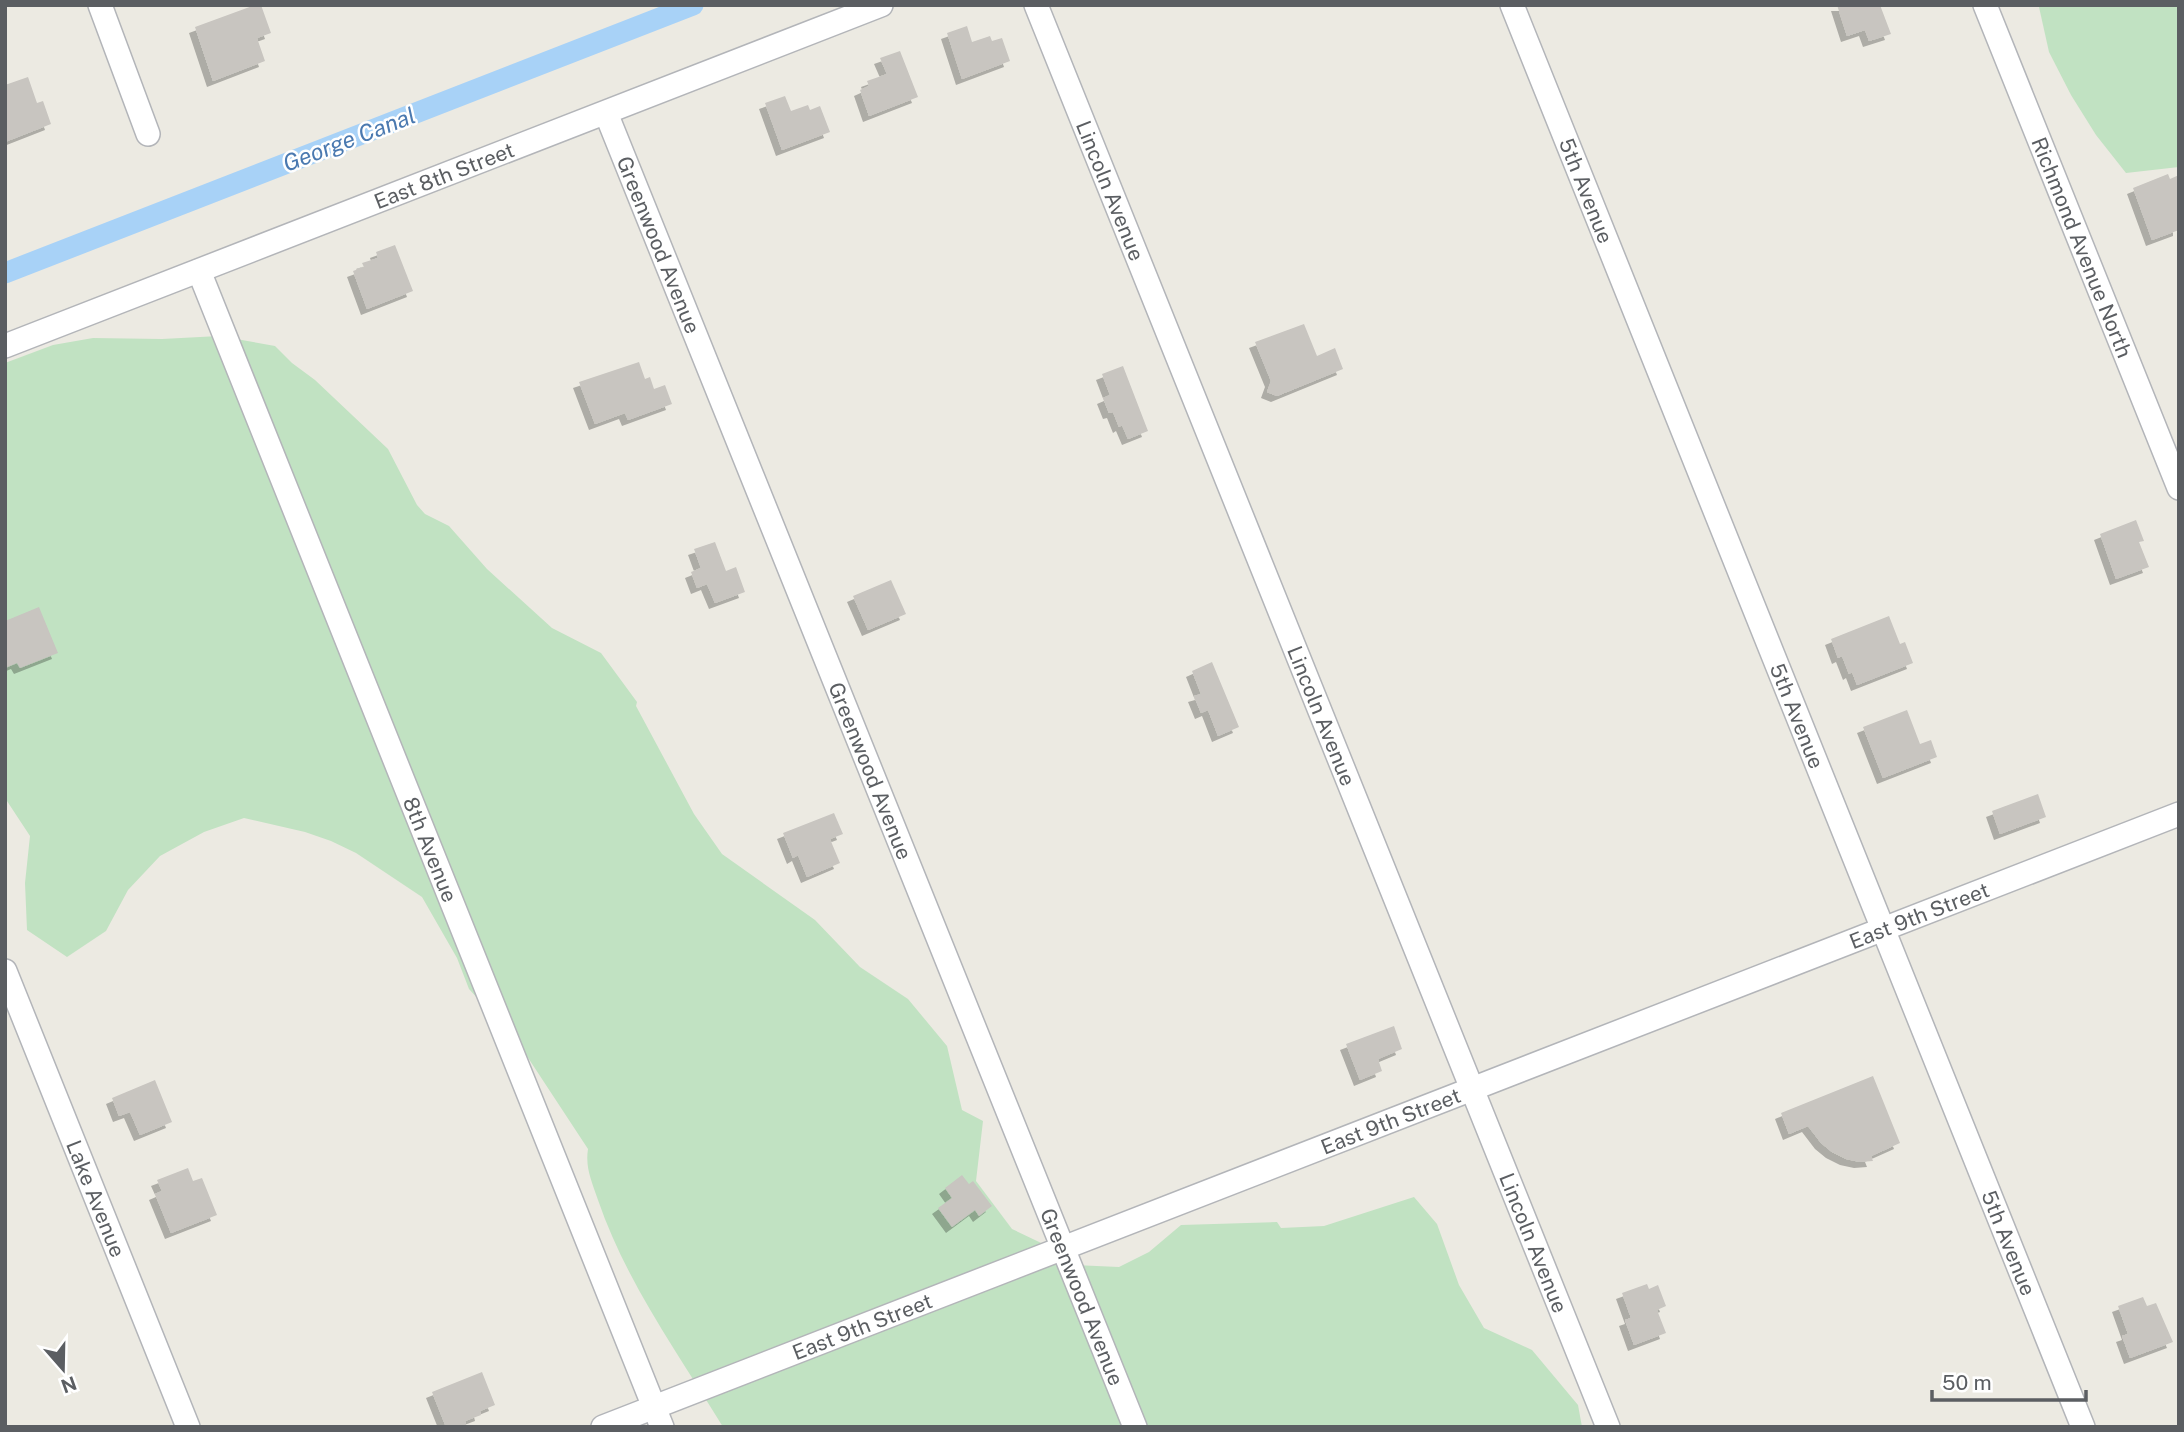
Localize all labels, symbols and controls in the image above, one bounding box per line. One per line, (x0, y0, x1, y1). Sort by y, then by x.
water label: George Canal (279, 101, 419, 177)
street label: Lincoln Avenue (1071, 117, 1150, 264)
street label: Richmond Avenue North (2027, 133, 2138, 361)
street label: 5th Avenue (1554, 134, 1619, 247)
street label: East 8th Street (370, 137, 518, 214)
street label: Greenwood Avenue (612, 152, 706, 337)
street label: Lincoln Avenue (1283, 642, 1361, 789)
street label: 5th Avenue (1765, 660, 1830, 772)
street label: Greenwood Avenue (824, 678, 918, 863)
street label: 8th Avenue (398, 793, 463, 906)
street label: East 9th Street (1845, 877, 1992, 954)
street label: East 9th Street (1317, 1082, 1464, 1159)
street label: Lake Avenue (62, 1136, 131, 1260)
street label: Lincoln Avenue (1495, 1169, 1573, 1316)
street label: 5th Avenue (1977, 1187, 2041, 1299)
street label: Greenwood Avenue (1036, 1204, 1129, 1389)
street label: East 9th Street (789, 1288, 936, 1365)
north arrow (28, 1334, 98, 1404)
scale bar (1932, 1358, 2086, 1402)
text: 50 m (1942, 1370, 1992, 1395)
text: N (58, 1372, 80, 1398)

